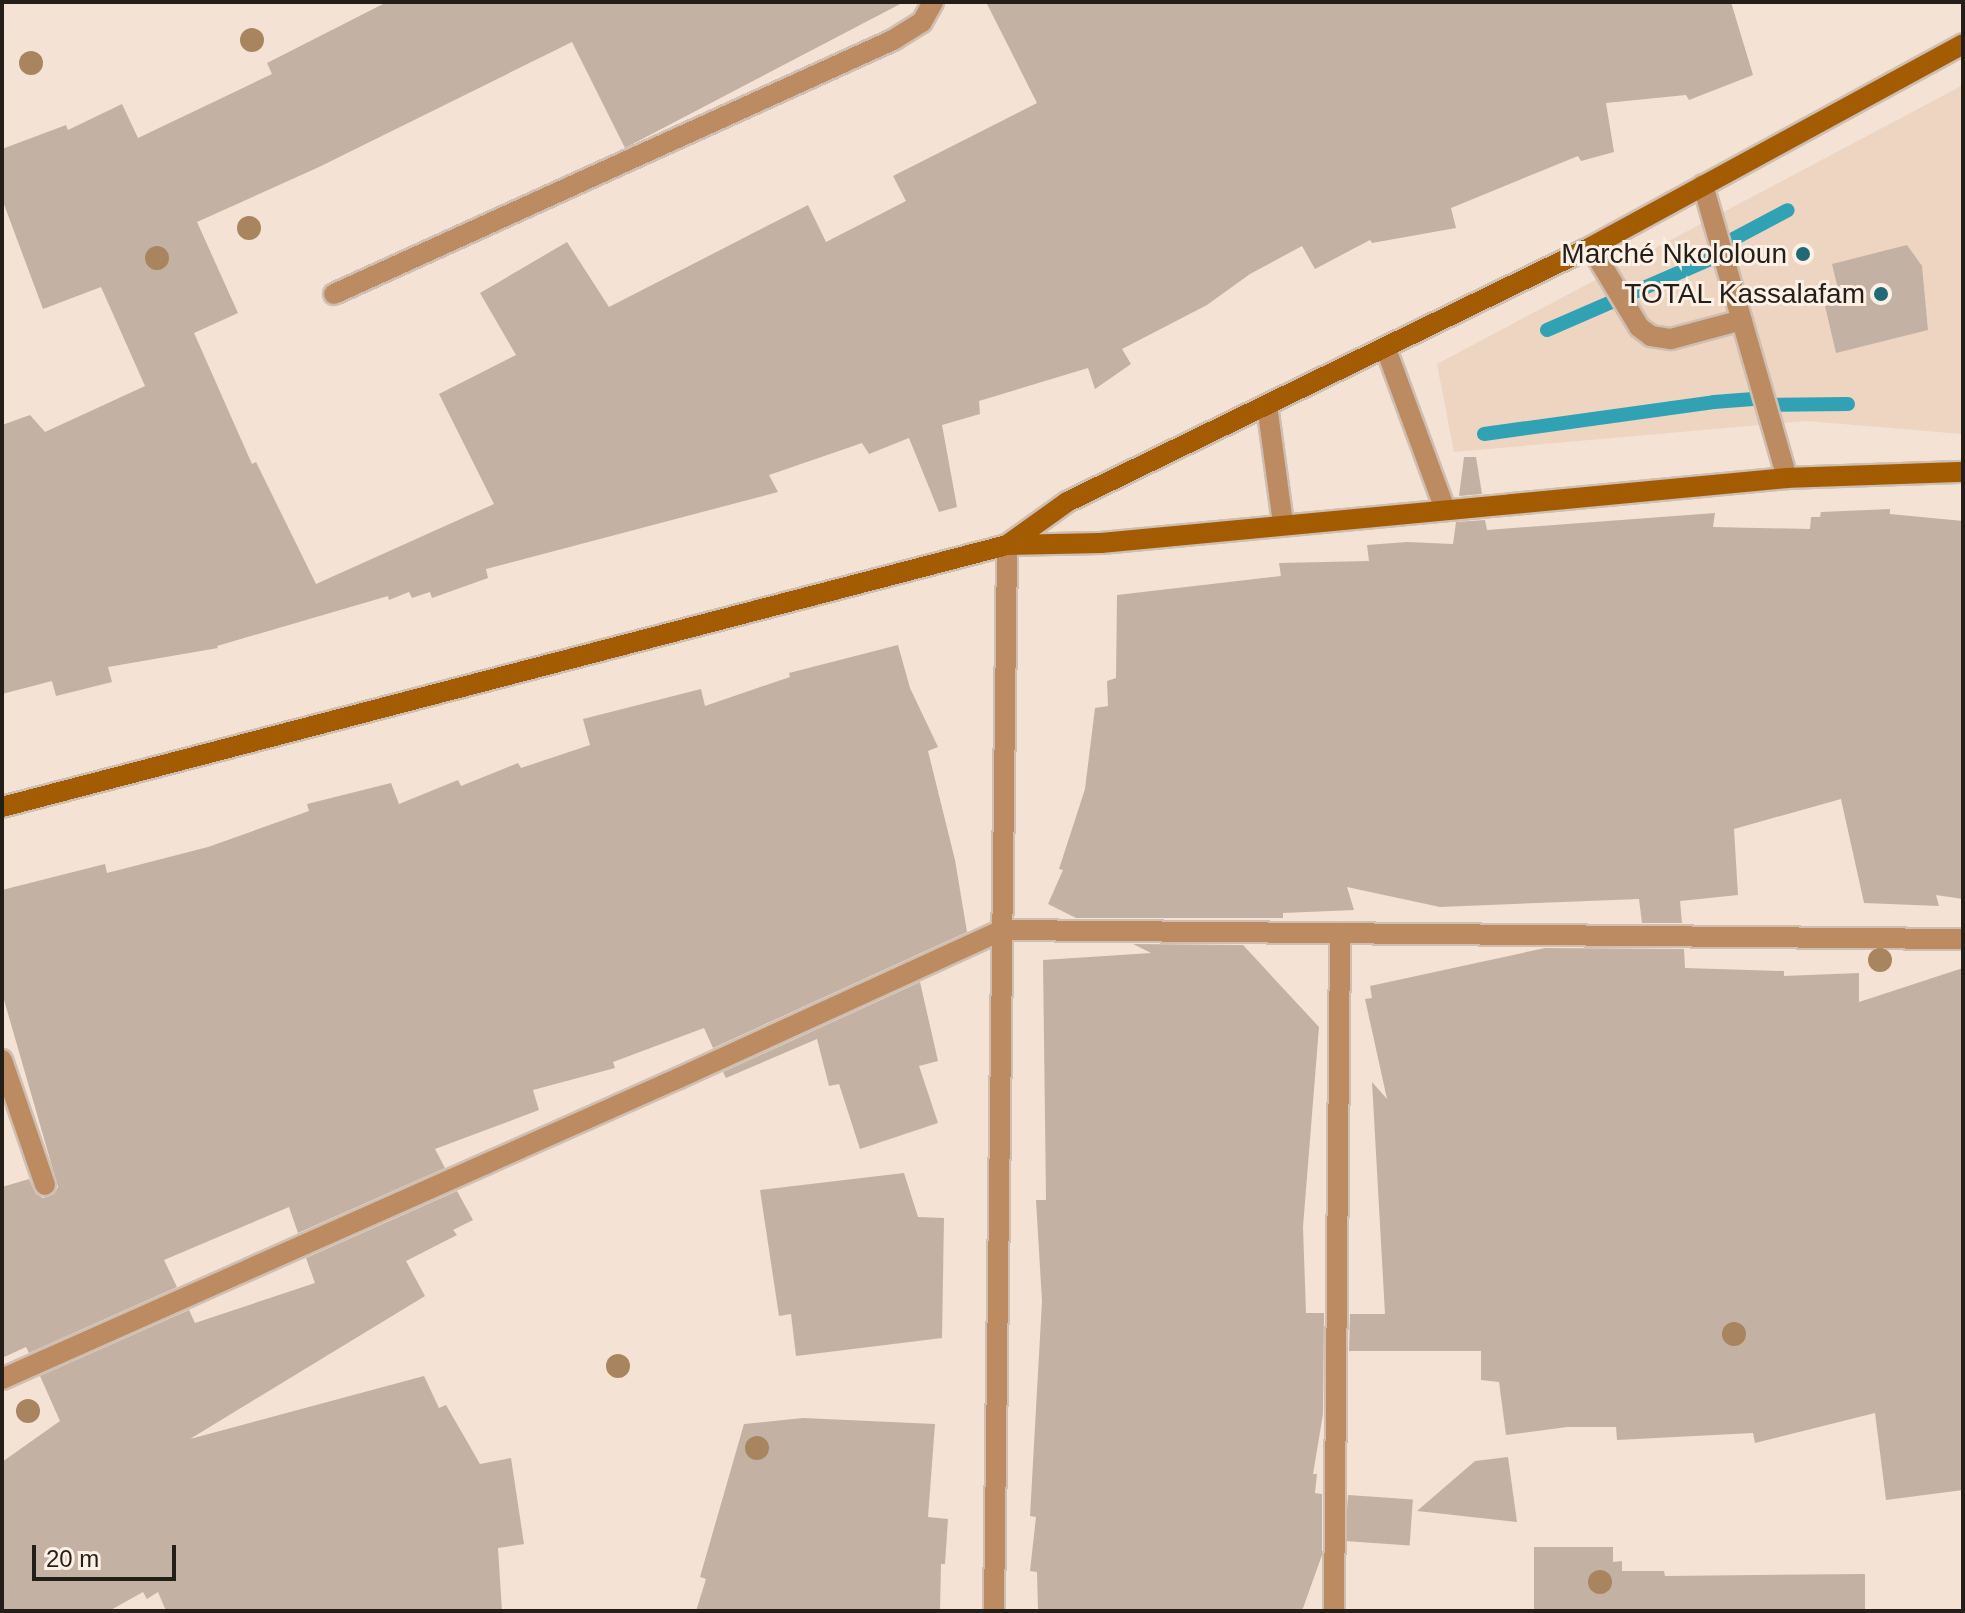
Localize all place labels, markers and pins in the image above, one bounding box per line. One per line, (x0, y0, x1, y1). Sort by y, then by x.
place label: Marché Nkololoun (1561, 237, 1787, 271)
marker: Marché Nkololoun (1794, 245, 1812, 263)
place label: TOTAL Kassalafam (1623, 277, 1865, 311)
marker: TOTAL Kassalafam (1872, 285, 1890, 303)

